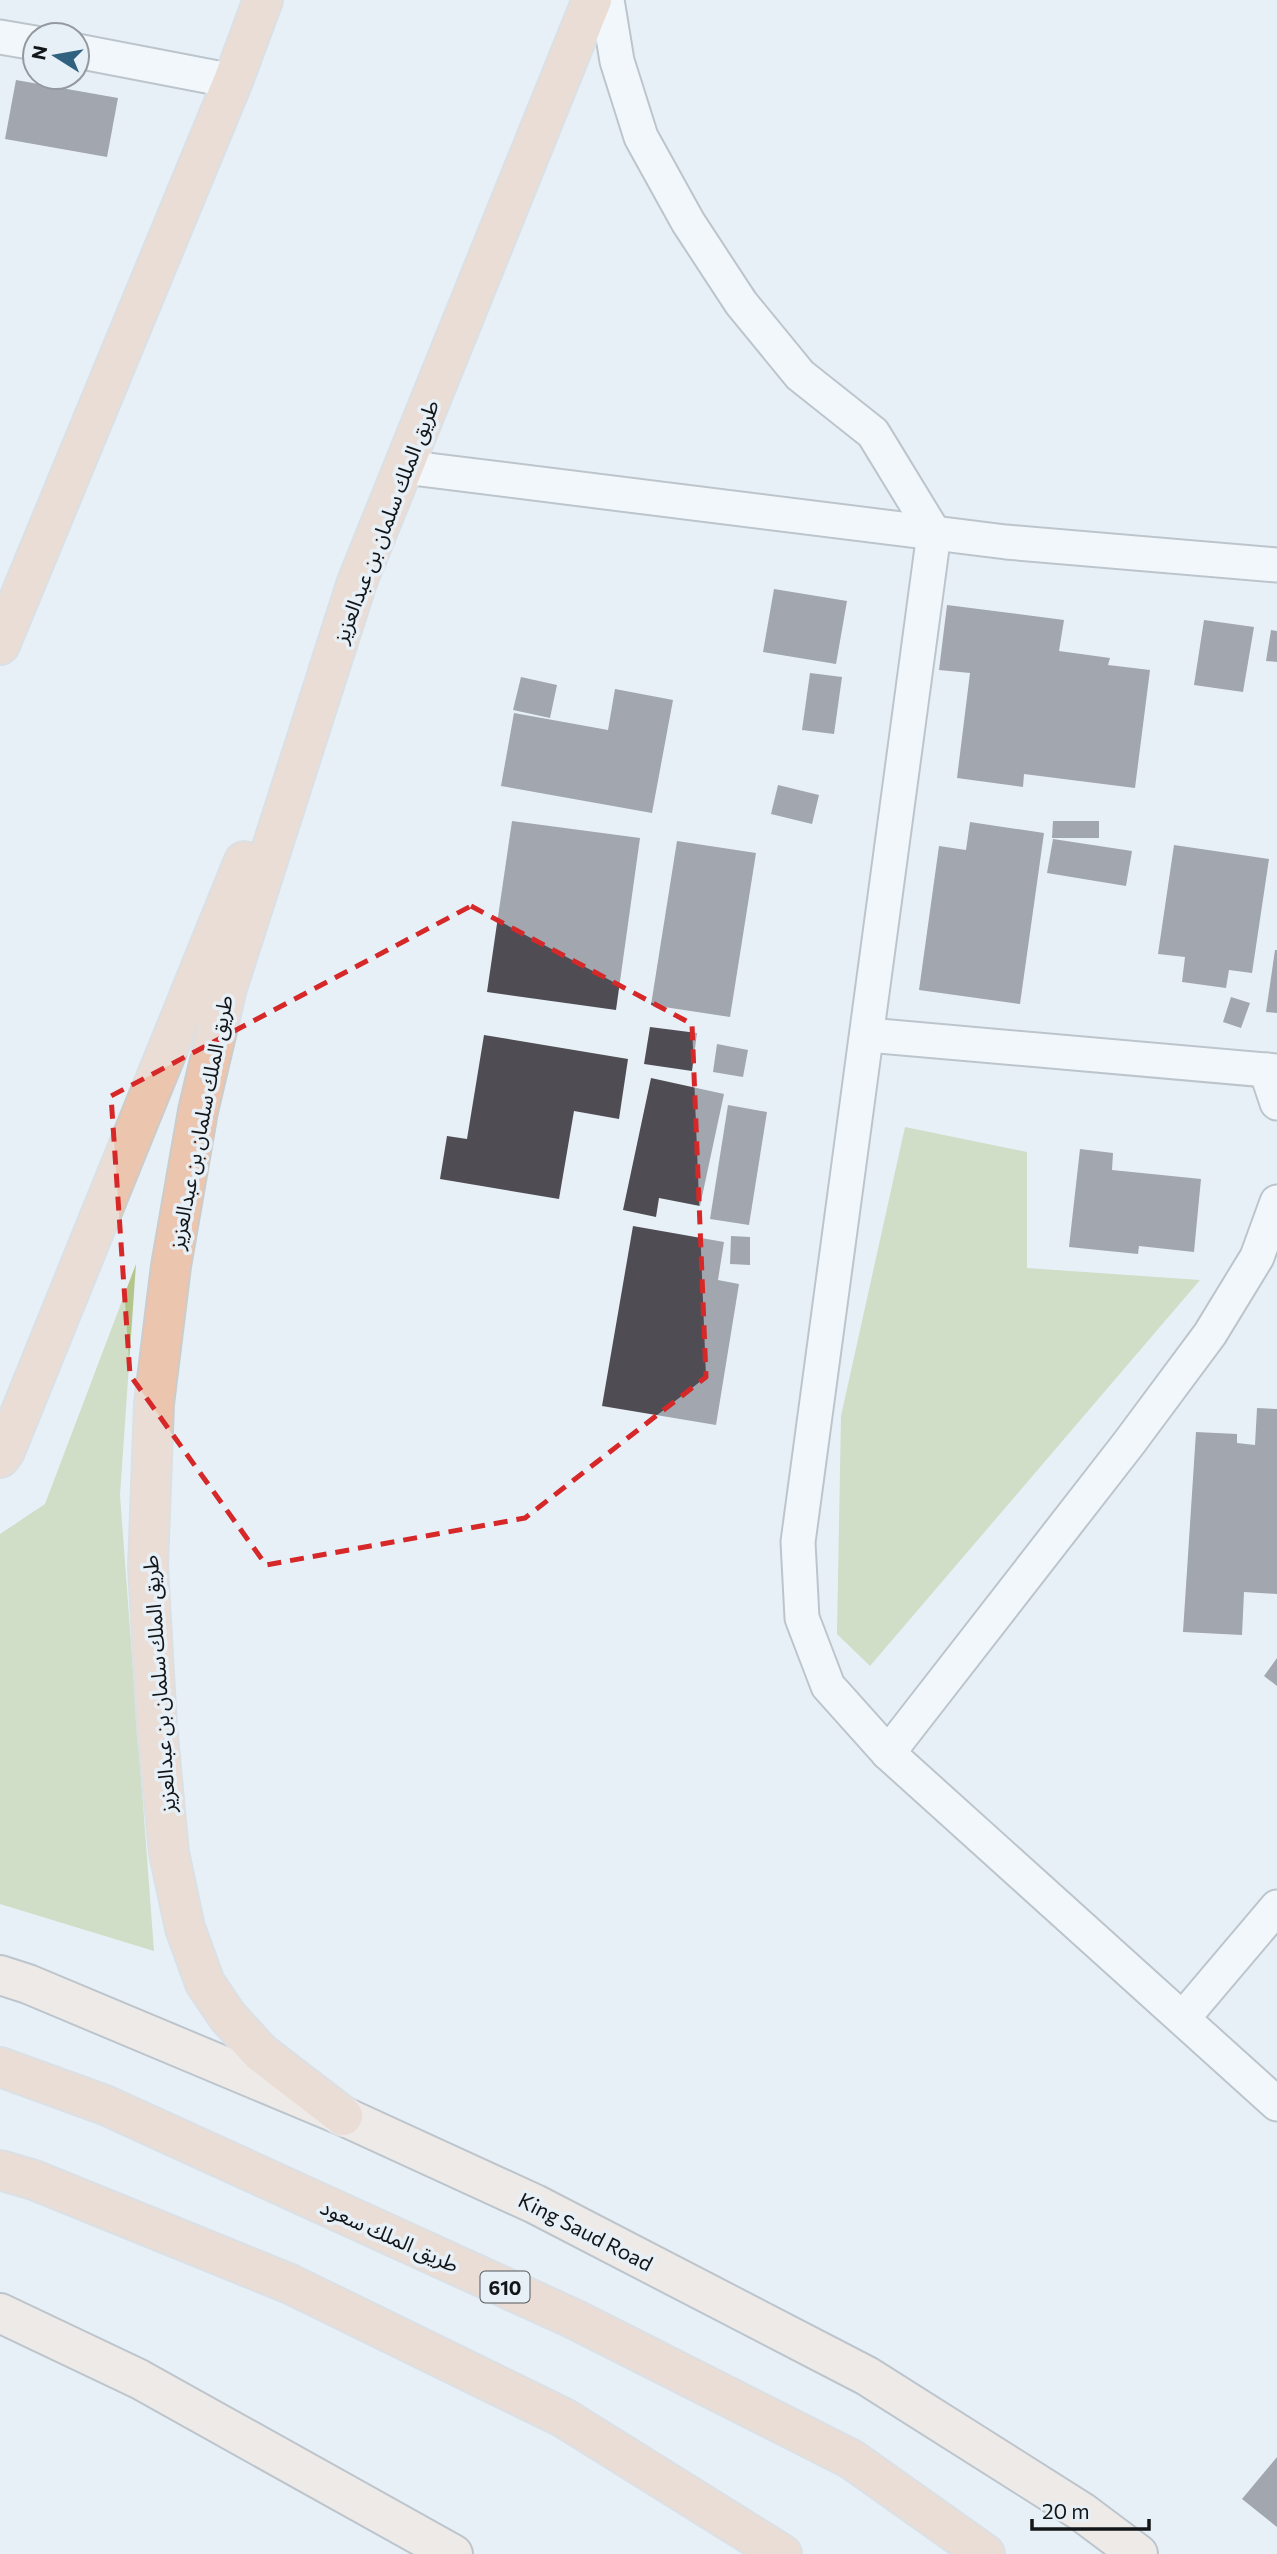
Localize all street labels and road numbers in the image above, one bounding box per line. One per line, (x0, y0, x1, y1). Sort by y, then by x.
street label: طريق الملك سلمان بن عبدالعزيز (327, 396, 445, 648)
street label: طريق الملك سلمان بن عبدالعزيز (163, 993, 239, 1253)
street label: طريق الملك سلمان بن عبدالعزيز (137, 1554, 182, 1815)
street label: King Saud Road (515, 2186, 657, 2276)
street label: طريق الملك سعود (316, 2193, 463, 2279)
road number: 610 (480, 2272, 530, 2302)

